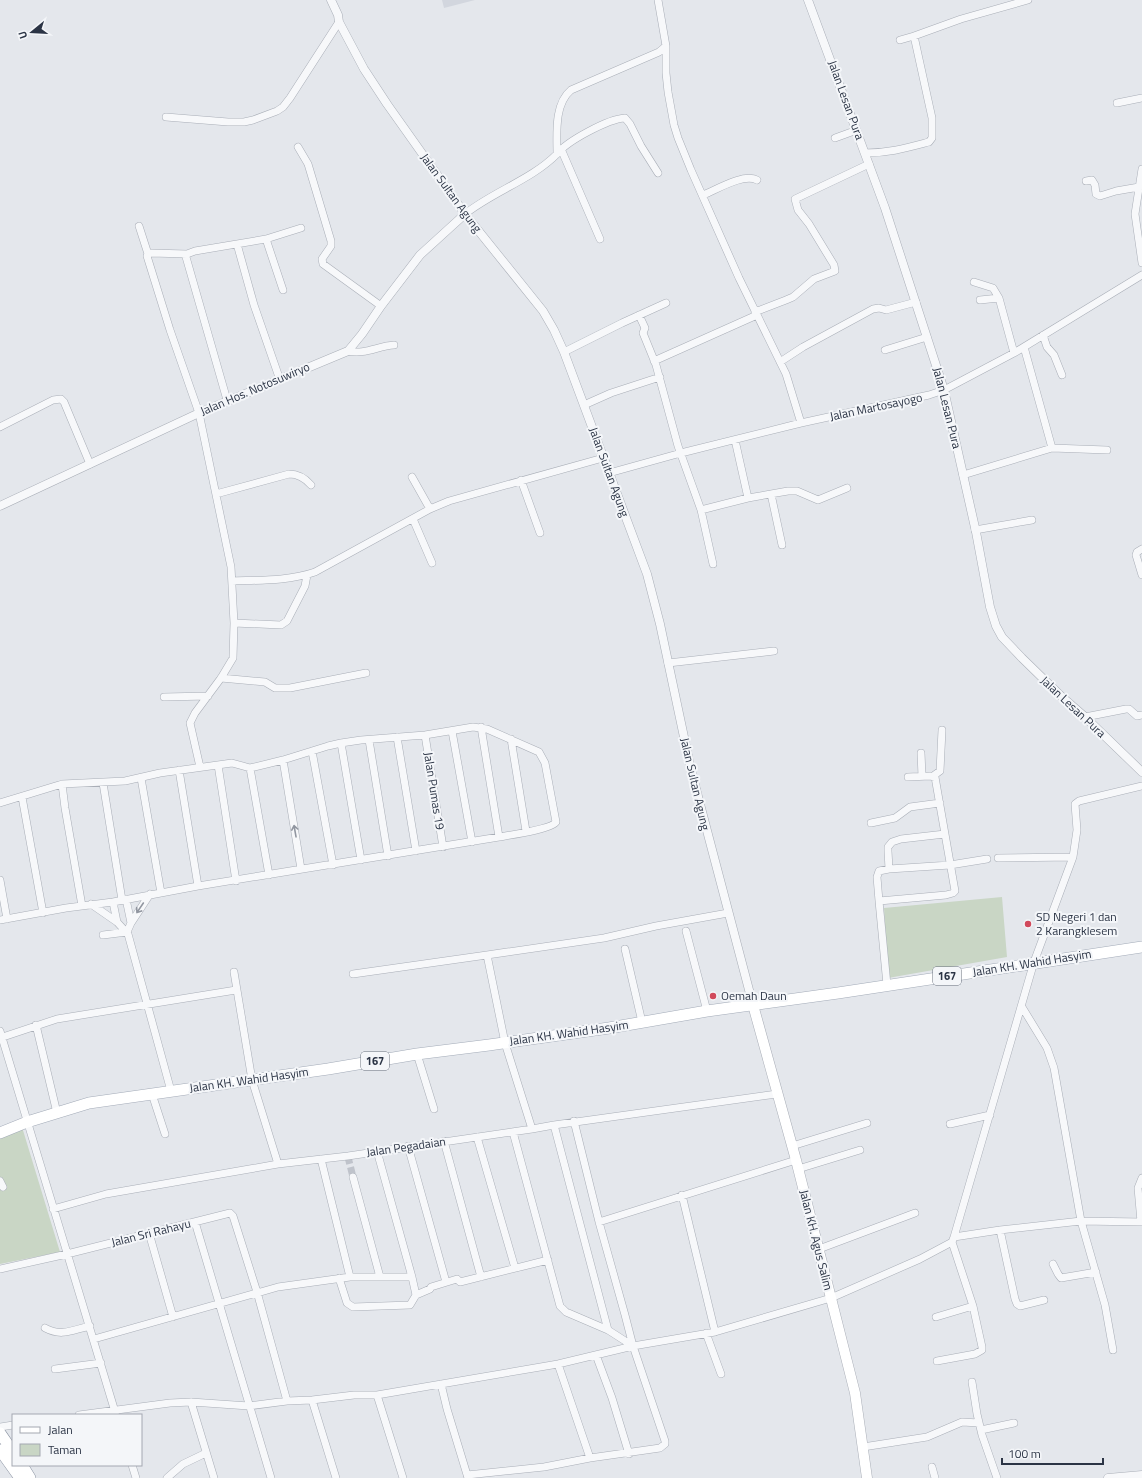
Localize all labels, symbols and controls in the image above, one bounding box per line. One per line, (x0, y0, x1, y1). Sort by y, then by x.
north arrow (12, 12, 52, 52)
text: U (14, 29, 31, 41)
street label: Jalan Lesan Pura (823, 57, 870, 142)
street label: Jalan Sultan Agung (416, 149, 487, 237)
street label: Jalan Hos. Notosuwiryo (197, 357, 313, 420)
street label: Jalan Lesan Pura (928, 365, 967, 451)
street label: Jalan Martosayogo (828, 387, 924, 426)
street label: Jalan Sultan Agung (584, 424, 635, 519)
street label: Jalan Lesan Pura (1036, 671, 1110, 742)
street label: Jalan Sultan Agung (676, 736, 715, 832)
street label: Jalan Pumas 19 (419, 751, 450, 831)
one-way arrow (290, 825, 298, 838)
one-way arrow (136, 903, 145, 914)
place label: SD Negeri 1 dan 2 Karangklesem (1036, 907, 1117, 940)
marker: SD Negeri 1 dan 2 Karangklesem (1023, 919, 1033, 929)
street label: Jalan KH. Wahid Hasyim (971, 944, 1093, 981)
road number: 167 (933, 967, 961, 985)
place label: Oemah Daun (721, 986, 787, 1005)
marker: Oemah Daun (708, 991, 718, 1001)
street label: Jalan KH. Wahid Hasyim (508, 1015, 630, 1050)
road number: 167 (361, 1052, 389, 1070)
street label: Jalan KH. Wahid Hasyim (188, 1062, 310, 1097)
street label: Jalan Pegadaian (365, 1132, 447, 1161)
street label: Jalan KH. Agus Salim (795, 1187, 838, 1292)
street label: Jalan Sri Rahayu (109, 1213, 193, 1252)
legend (12, 1414, 142, 1466)
text: Jalan (48, 1420, 73, 1439)
text: Taman (48, 1440, 82, 1459)
scale bar (1002, 1440, 1103, 1466)
text: 100 m (1008, 1444, 1041, 1463)

